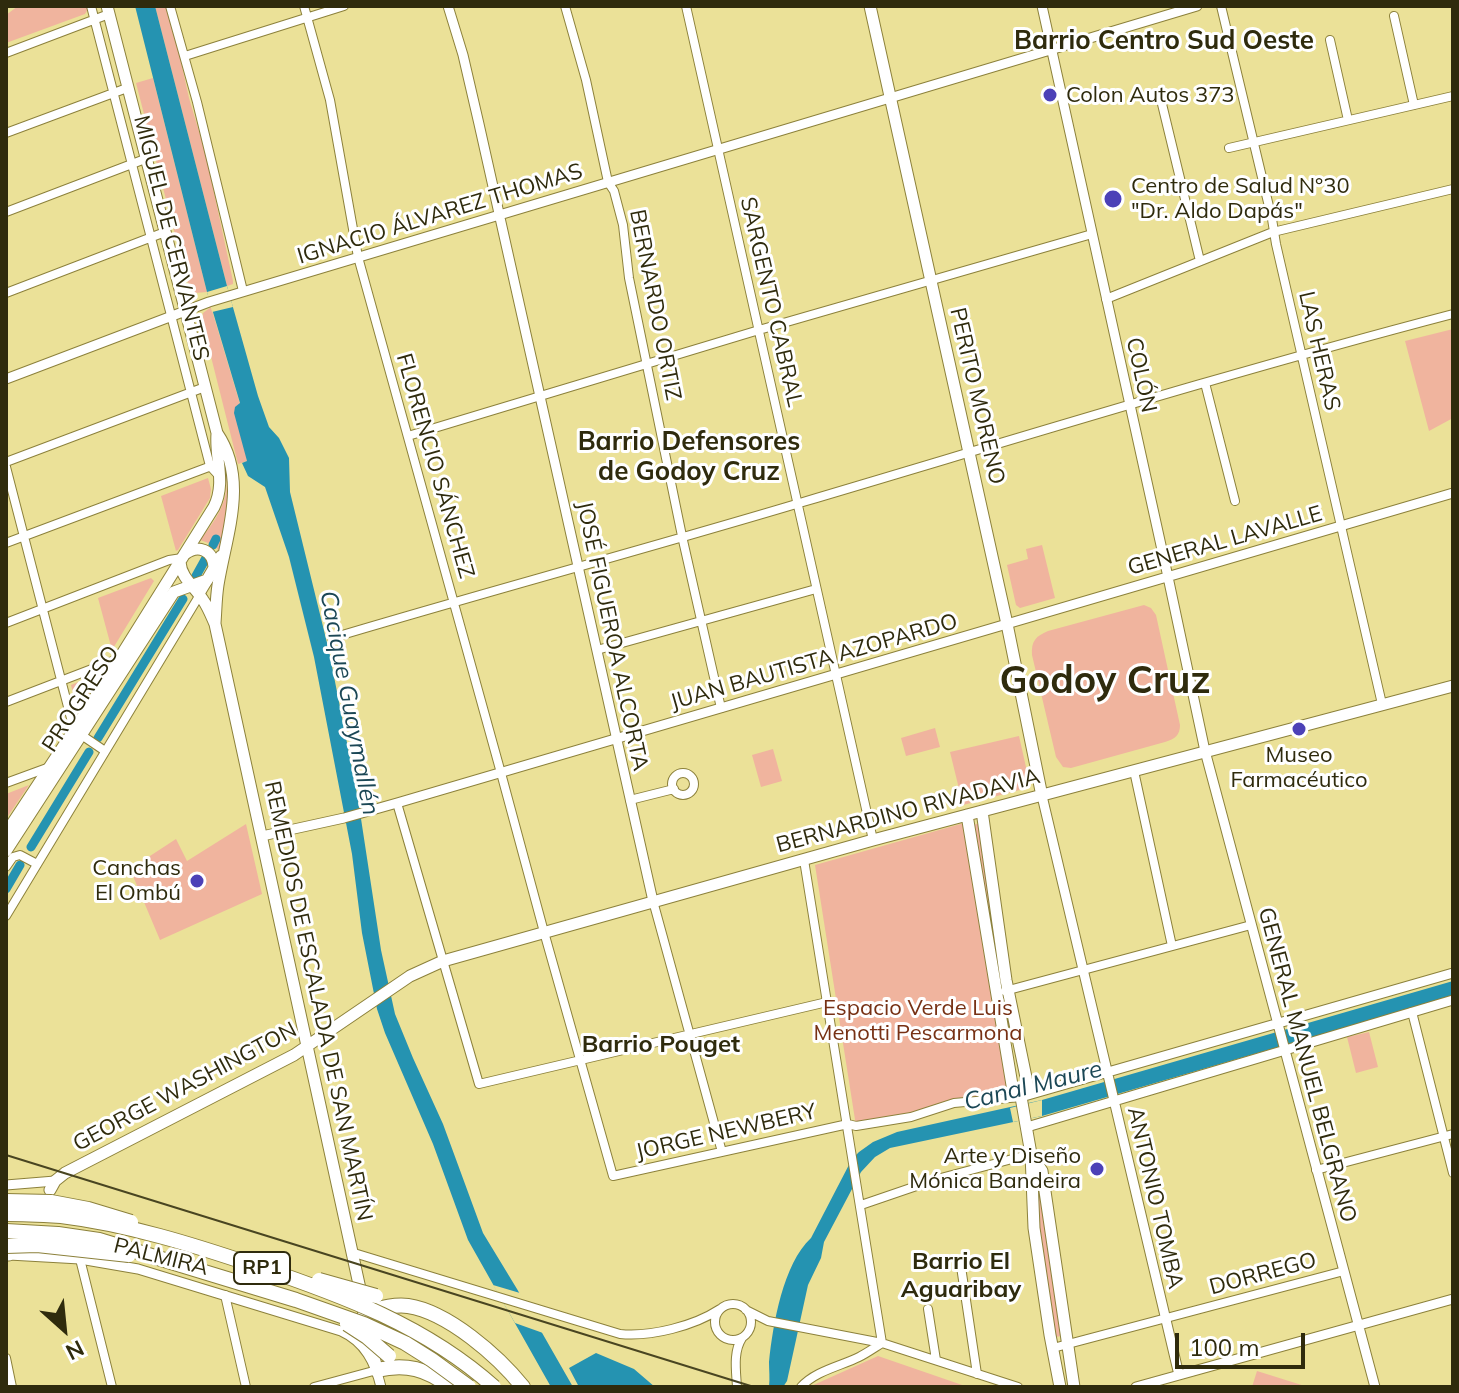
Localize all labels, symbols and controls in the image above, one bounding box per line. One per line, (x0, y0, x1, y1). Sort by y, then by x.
district label: Barrio Centro Sud Oeste (1014, 25, 1314, 57)
place label: Colon Autos 373 (1066, 82, 1235, 108)
marker: Colon Autos 373 (1041, 86, 1059, 104)
street label: MIGUEL DE CERVANTES (128, 113, 214, 363)
street label: IGNACIO ÁLVAREZ THOMAS (294, 158, 586, 270)
place label: Centro de Salud N°30 "Dr. Aldo Dapás" (1131, 173, 1350, 224)
marker: Centro de Salud N°30 "Dr. Aldo Dapás" (1102, 188, 1124, 210)
street label: SARGENTO CABRAL (734, 195, 808, 409)
street label: BERNARDO ORTIZ (624, 207, 686, 403)
street label: LAS HERAS (1292, 289, 1346, 413)
street label: PERITO MORENO (944, 305, 1010, 487)
street label: COLÓN (1120, 335, 1162, 415)
street label: FLORENCIO SÁNCHEZ (390, 350, 480, 582)
district label: Barrio Defensores de Godoy Cruz (578, 426, 800, 488)
street label: JOSÉ FIGUEROA ALCORTA (571, 499, 653, 773)
street label: GENERAL LAVALLE (1125, 501, 1325, 581)
water label: Cacique Guaymallén (313, 588, 385, 818)
street label: JUAN BAUTISTA AZOPARDO (667, 608, 961, 716)
street label: PROGRESO (37, 641, 125, 757)
district label: Godoy Cruz (1000, 659, 1210, 705)
marker: Museo Farmacéutico (1290, 720, 1308, 738)
place label: Museo Farmacéutico (1230, 742, 1368, 794)
street label: BERNARDINO RIVADAVIA (773, 763, 1043, 859)
street label: REMEDIOS DE ESCALADA DE SAN MARTÍN (258, 779, 378, 1223)
place label: Canchas El Ombú (92, 855, 181, 906)
marker: Canchas El Ombú (188, 872, 206, 890)
street label: GENERAL MANUEL BELGRANO (1252, 905, 1362, 1225)
park label: Espacio Verde Luis Menotti Pescarmona (814, 995, 1022, 1046)
street label: GEORGE WASHINGTON (69, 1017, 301, 1157)
district label: Barrio Pouget (582, 1031, 740, 1059)
water label: Canal Maure (961, 1055, 1105, 1117)
street label: JORGE NEWBERY (633, 1098, 819, 1166)
street label: ANTONIO TOMBA (1121, 1104, 1189, 1292)
place label: Arte y Diseño Mónica Bandeira (909, 1143, 1081, 1194)
marker: Arte y Diseño Mónica Bandeira (1088, 1160, 1106, 1178)
street label: PALMIRA (111, 1233, 211, 1281)
street label: DORREGO (1207, 1247, 1319, 1301)
district label: Barrio El Aguaribay (901, 1248, 1021, 1304)
road number: RP1 (234, 1252, 290, 1284)
north arrow (24, 1289, 104, 1369)
scale bar (1179, 1317, 1309, 1367)
text: 100 m (1189, 1332, 1260, 1362)
text: N (61, 1334, 89, 1367)

